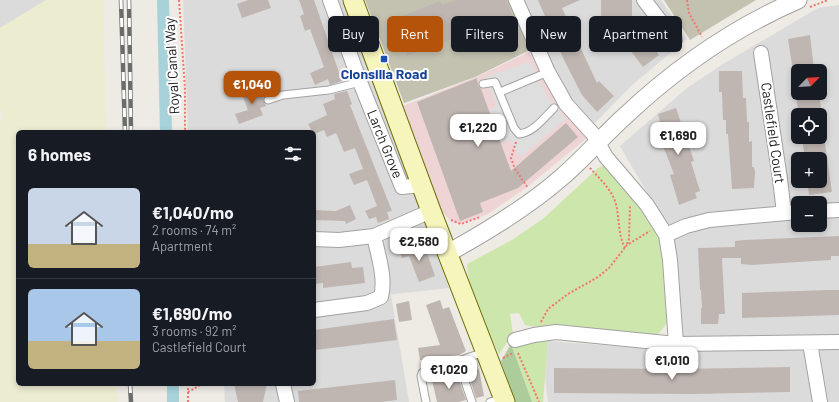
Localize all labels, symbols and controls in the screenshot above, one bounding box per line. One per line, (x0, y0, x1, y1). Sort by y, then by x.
chip: Buy (328, 16, 379, 52)
chip: Rent (387, 16, 443, 52)
chip: Filters (451, 16, 518, 52)
chip: New (526, 16, 581, 52)
chip: Apartment (589, 16, 682, 52)
street label: Royal Canal Way (160, 17, 183, 115)
marker: Clonsilla Road (379, 54, 389, 64)
north arrow (791, 64, 827, 100)
map controls (791, 64, 827, 232)
place label: Clonsilla Road (341, 65, 427, 82)
pin: €1,040 (219, 71, 285, 105)
text: €1,040 (233, 76, 271, 92)
street label: Castlefield Court (758, 81, 789, 185)
street label: Larch Grove (364, 107, 407, 181)
button: locate (791, 108, 827, 144)
pin: €1,220 (445, 114, 511, 148)
text: €1,220 (459, 119, 497, 135)
pin: €1,690 (645, 122, 711, 156)
text: €1,690 (659, 127, 697, 143)
icon: filters (282, 143, 304, 165)
text: 6 homes (28, 144, 91, 164)
button: + (791, 152, 827, 188)
button: − (791, 196, 827, 232)
text: €1,040/mo (152, 202, 234, 222)
icon: home (60, 204, 108, 252)
text: 2 rooms · 74 m² (152, 222, 236, 238)
pin: €2,580 (386, 228, 452, 262)
text: €2,580 (399, 233, 439, 249)
text: Apartment (152, 238, 213, 254)
text: €1,690/mo (152, 303, 232, 323)
icon: home (60, 305, 108, 353)
text: 3 rooms · 92 m² (152, 323, 236, 339)
text: Castlefield Court (152, 339, 246, 355)
pin: €1,010 (639, 347, 705, 381)
text: €1,010 (654, 352, 690, 368)
pin: €1,020 (416, 356, 482, 390)
text: €1,020 (430, 361, 468, 377)

